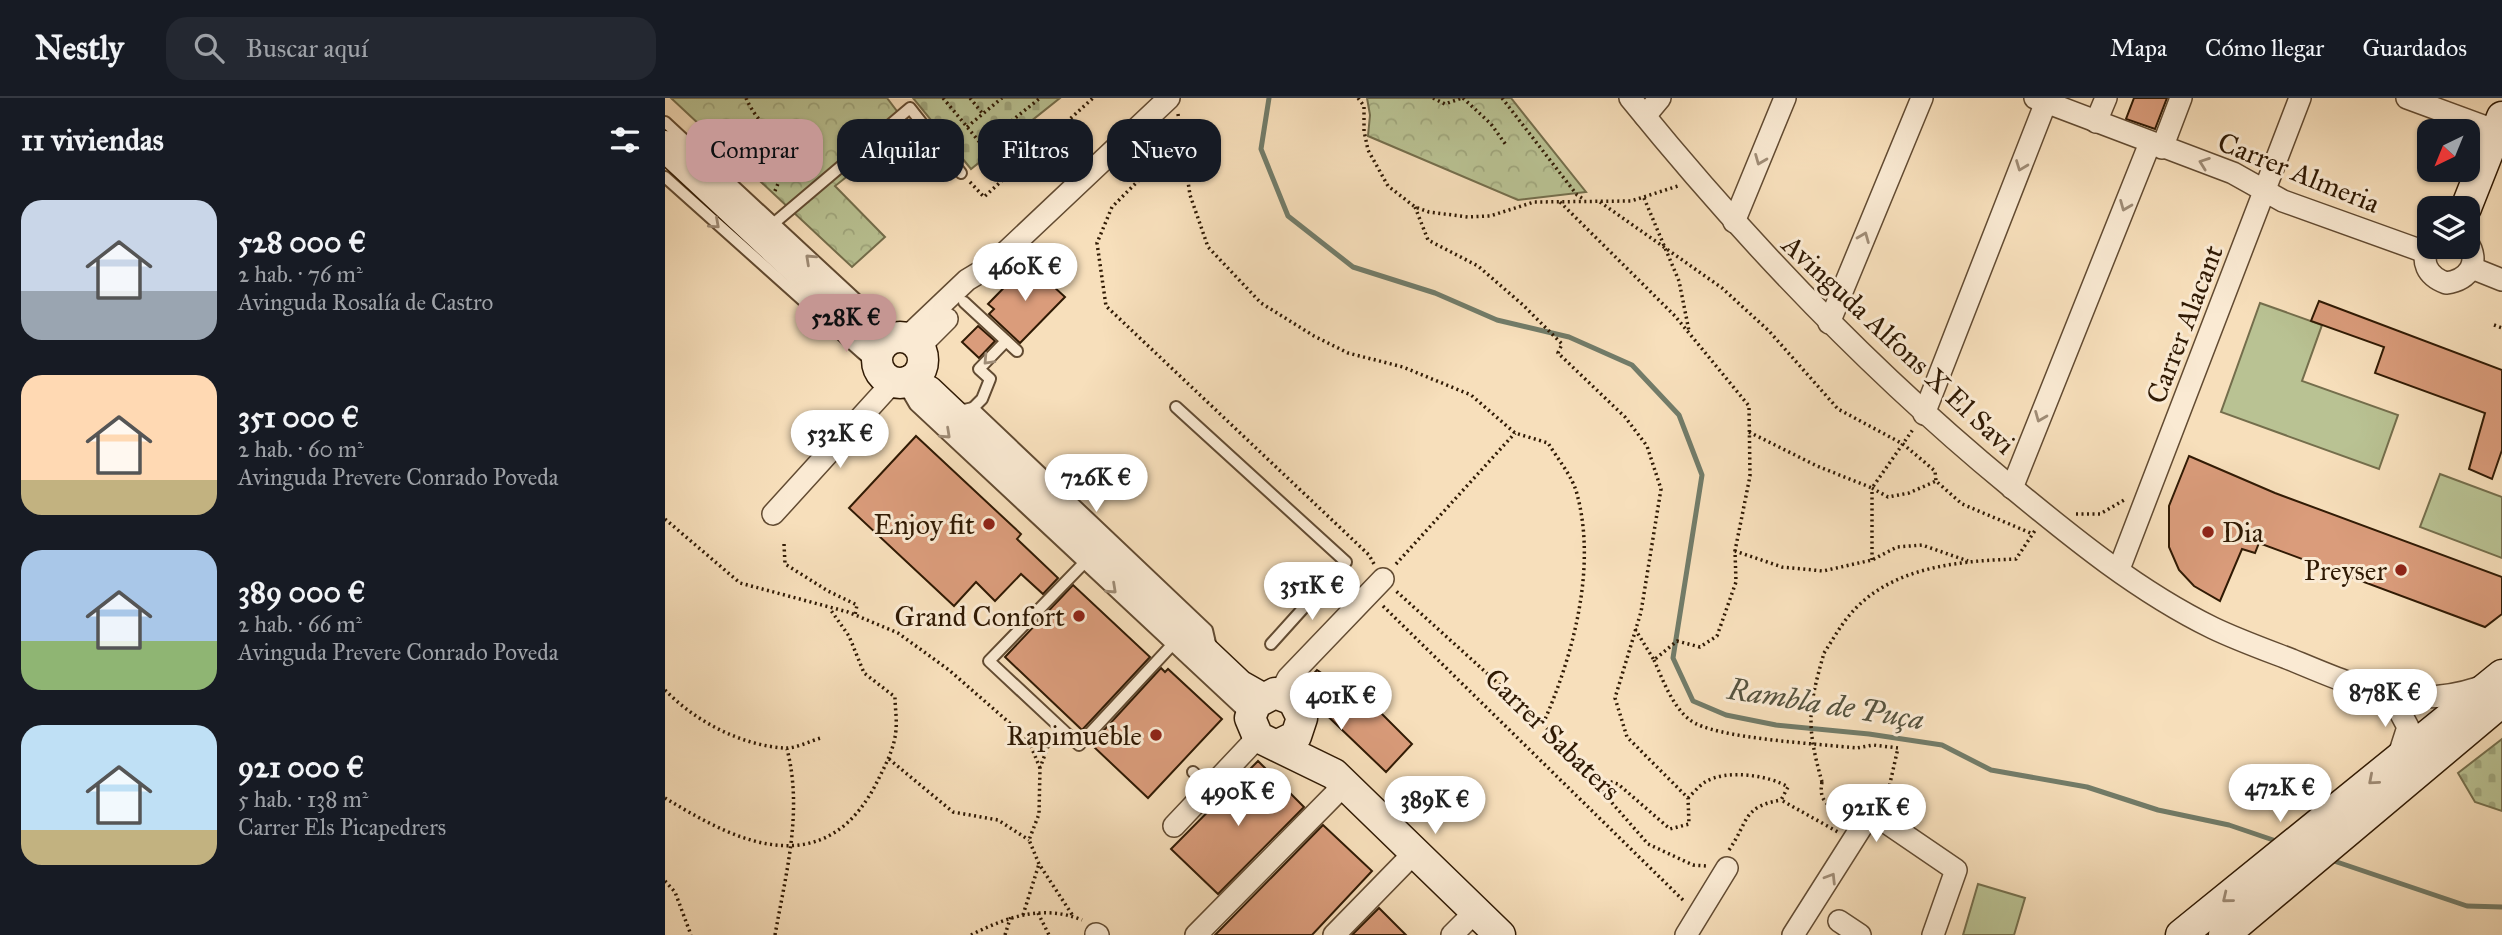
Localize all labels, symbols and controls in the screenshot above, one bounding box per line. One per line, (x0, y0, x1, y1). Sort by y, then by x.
search box (166, 17, 656, 80)
text: Nestly (35, 28, 124, 68)
icon: search (190, 29, 228, 67)
text: Buscar aquí (246, 32, 368, 64)
text: Mapa (2110, 33, 2167, 63)
text: Cómo llegar (2205, 33, 2324, 63)
text: Guardados (2362, 33, 2467, 63)
chip: Comprar (686, 119, 823, 182)
chip: Alquilar (837, 119, 964, 182)
chip: Filtros (978, 119, 1093, 182)
chip: Nuevo (1107, 119, 1221, 182)
north arrow (2417, 119, 2480, 182)
map controls (2417, 119, 2480, 259)
icon: filters (606, 121, 644, 159)
text: 11 viviendas (21, 122, 164, 158)
street label: Carrer Almeria (2213, 124, 2385, 221)
one-way arrow (1754, 153, 1768, 166)
one-way arrow (2199, 157, 2211, 171)
one-way arrow (2016, 159, 2030, 171)
button: layers (2417, 196, 2480, 259)
one-way arrow (2119, 199, 2133, 211)
one-way arrow (707, 215, 720, 228)
text: 528 000 € (238, 224, 366, 260)
street label: Avinguda Alfons X El Savi (1774, 227, 2023, 462)
icon: home (77, 228, 161, 312)
one-way arrow (1856, 232, 1870, 244)
street label: Carrer Alacant (2138, 240, 2231, 408)
pin: 460K € (968, 244, 1082, 303)
text: 460K € (988, 252, 1062, 280)
one-way arrow (805, 254, 818, 267)
text: 2 hab. · 76 m² (238, 260, 363, 288)
text: Avinguda Rosalía de Castro (238, 288, 493, 316)
pin: 528K € (789, 294, 903, 354)
text: 528K € (811, 303, 881, 331)
one-way arrow (983, 352, 996, 365)
text: 351 000 € (238, 399, 359, 435)
icon: home (77, 403, 161, 487)
pin: 532K € (783, 410, 897, 470)
one-way arrow (2034, 410, 2048, 423)
text: 532K € (807, 419, 873, 447)
one-way arrow (938, 426, 951, 438)
text: 2 hab. · 60 m² (238, 435, 364, 463)
pin: 726K € (1039, 454, 1153, 514)
text: Avinguda Prevere Conrado Poveda (238, 463, 559, 491)
text: 726K € (1061, 463, 1131, 491)
place label: Enjoy fit (874, 507, 975, 542)
place label: Dia (2222, 515, 2264, 550)
marker: Enjoy fit (981, 516, 997, 532)
marker: Dia (2200, 524, 2216, 540)
place label: Preyser (2304, 553, 2387, 588)
pin: 351K € (1255, 562, 1369, 622)
marker: Preyser (2393, 562, 2409, 578)
text: 351K € (1280, 571, 1344, 599)
text: 389 000 € (238, 574, 366, 610)
icon: home (77, 578, 161, 662)
one-way arrow (1104, 581, 1117, 594)
place label: Grand Confort (895, 599, 1065, 634)
marker: Grand Confort (1071, 608, 1087, 624)
text: 2 hab. · 66 m² (238, 610, 362, 638)
text: Avinguda Prevere Conrado Poveda (238, 638, 559, 666)
street label: Carrer Sabaters (1477, 661, 1628, 808)
pin: 878K € (2328, 670, 2442, 729)
water label: Rambla de Puça (1724, 671, 1927, 737)
pin: 401K € (1284, 672, 1398, 732)
text: 878K € (2349, 678, 2421, 706)
text: 401K € (1306, 681, 1376, 709)
place label: Rapimueble (1006, 718, 1142, 753)
marker: Rapimueble (1148, 727, 1164, 743)
text: 921 000 € (238, 749, 364, 785)
icon: home (77, 753, 161, 837)
pin: 472K € (2223, 764, 2337, 824)
pin: 490K € (1181, 768, 1295, 828)
one-way arrow (2368, 772, 2381, 784)
text: 472K € (2245, 773, 2315, 801)
pin: 389K € (1378, 776, 1492, 836)
text: 490K € (1201, 777, 1275, 805)
pin: 921K € (1819, 784, 1933, 844)
text: 5 hab. · 138 m² (238, 785, 369, 813)
text: 389K € (1401, 785, 1470, 813)
text: 921K € (1842, 793, 1910, 821)
text: Carrer Els Picapedrers (238, 813, 446, 841)
one-way arrow (1822, 872, 1835, 885)
one-way arrow (2223, 890, 2236, 902)

